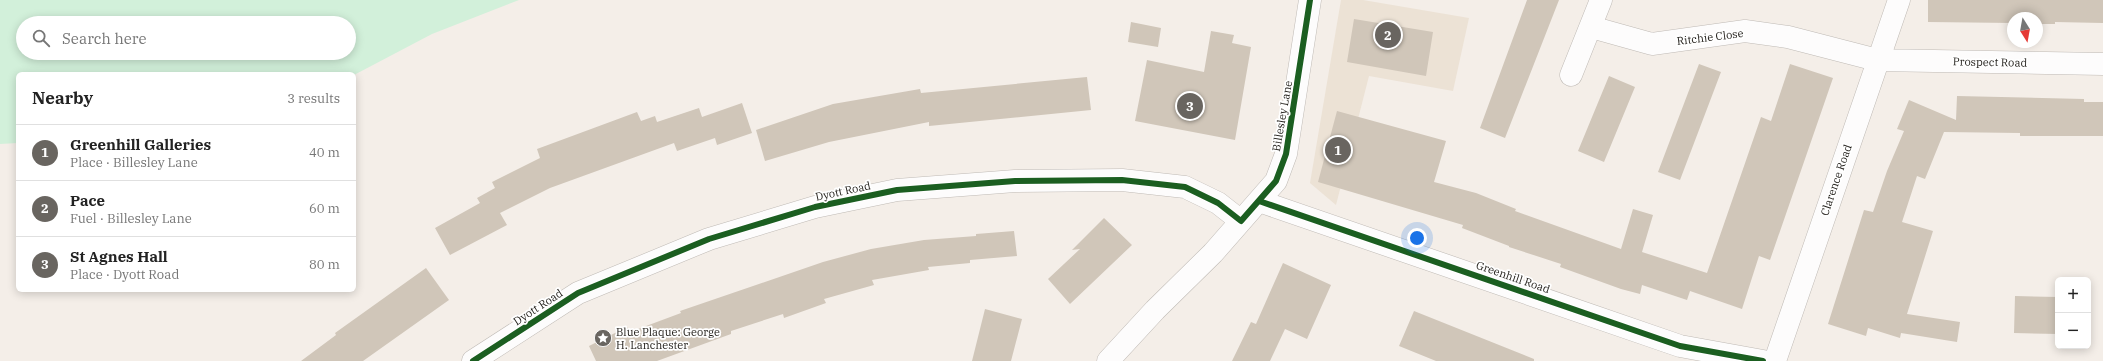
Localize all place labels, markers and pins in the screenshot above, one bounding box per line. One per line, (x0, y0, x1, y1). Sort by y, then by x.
pin: 2 (1375, 20, 1401, 50)
pin: 3 (1177, 91, 1203, 121)
pin: 1 (1325, 135, 1351, 165)
place label: Blue Plaque: George H. Lanchester (616, 325, 720, 352)
place icon: Blue Plaque: George H. Lanchester (593, 328, 613, 348)

